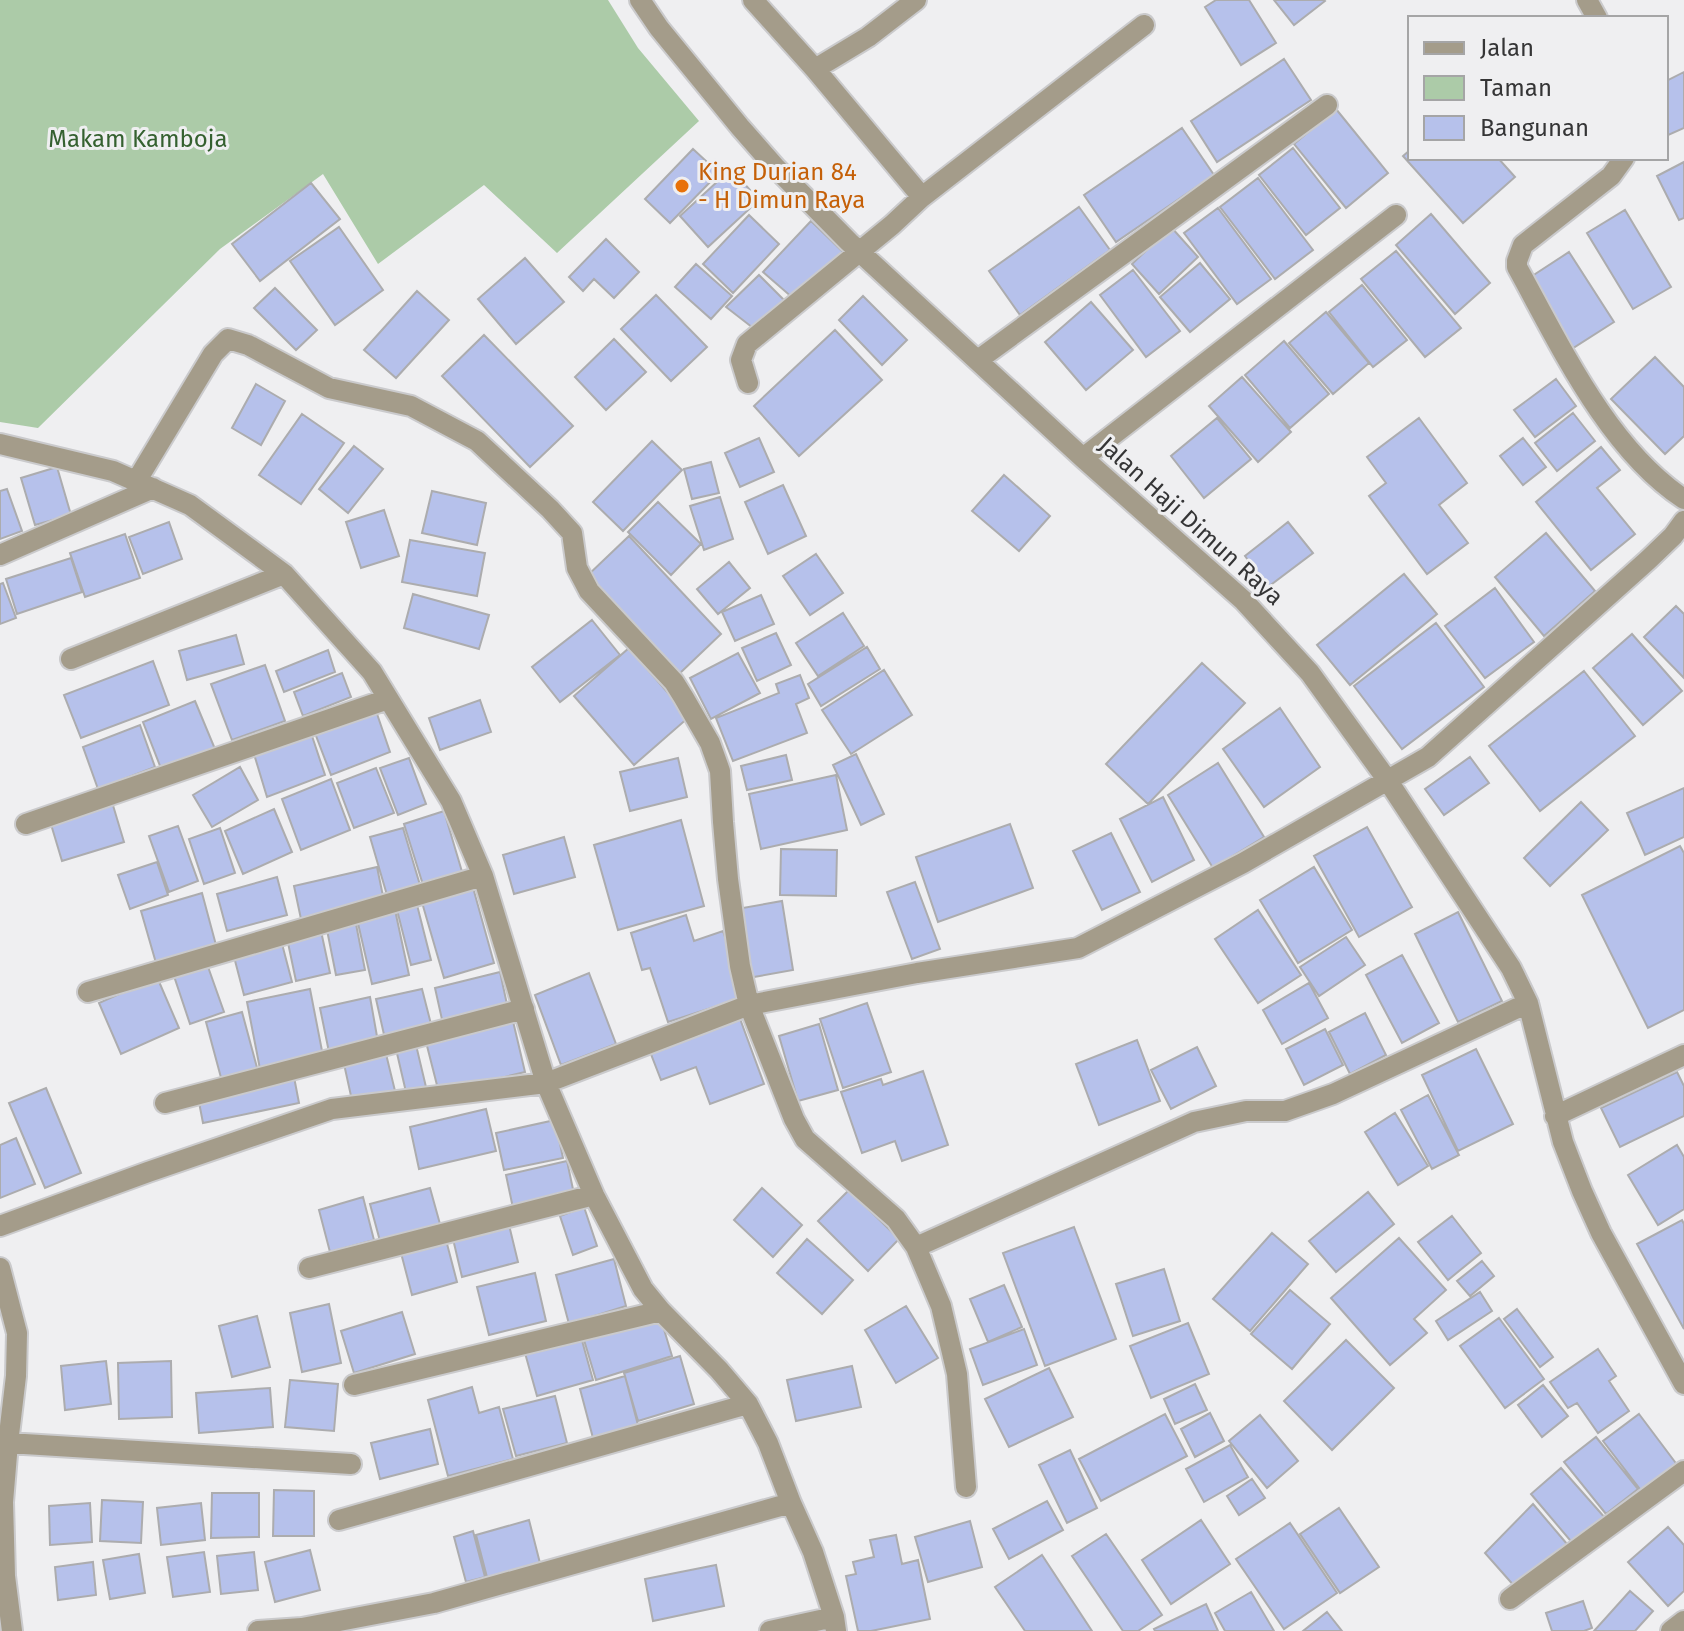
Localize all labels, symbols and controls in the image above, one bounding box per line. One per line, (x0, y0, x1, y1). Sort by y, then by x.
legend (1408, 16, 1668, 160)
text: Jalan (1480, 34, 1534, 62)
text: Taman (1480, 74, 1552, 102)
text: Bangunan (1480, 114, 1589, 142)
park label: Makam Kamboja (48, 125, 228, 153)
place label: King Durian 84 - H Dimun Raya (698, 158, 865, 214)
marker: King Durian 84 - H Dimun Raya (673, 177, 691, 195)
street label: Jalan Haji Dimun Raya (1093, 431, 1289, 611)

